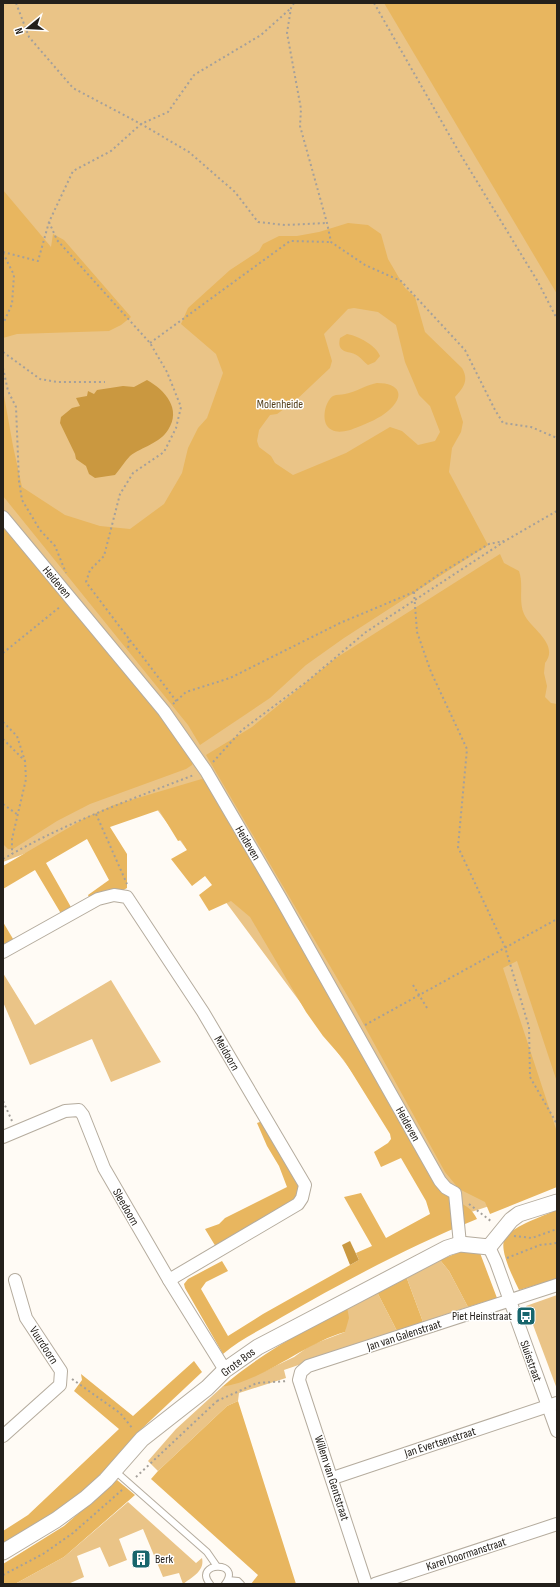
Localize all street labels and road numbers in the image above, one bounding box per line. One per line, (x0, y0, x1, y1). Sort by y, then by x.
street label: Heideven (39, 563, 74, 601)
street label: Heideven (232, 823, 264, 863)
street label: Meidoorn (211, 1033, 242, 1073)
street label: Heideven (392, 1104, 423, 1144)
street label: Sleedoorn (109, 1186, 142, 1229)
street label: Jan van Galenstraat (364, 1316, 443, 1355)
street label: Vuurdoorn (26, 1324, 61, 1367)
street label: Sluisstraat (516, 1338, 545, 1384)
street label: Grote Bos (218, 1345, 258, 1380)
street label: Jan Evertsenstraat (402, 1424, 478, 1461)
street label: Willem van Gentstraat (311, 1434, 352, 1523)
street label: Karel Doormanstraat (424, 1534, 508, 1574)

